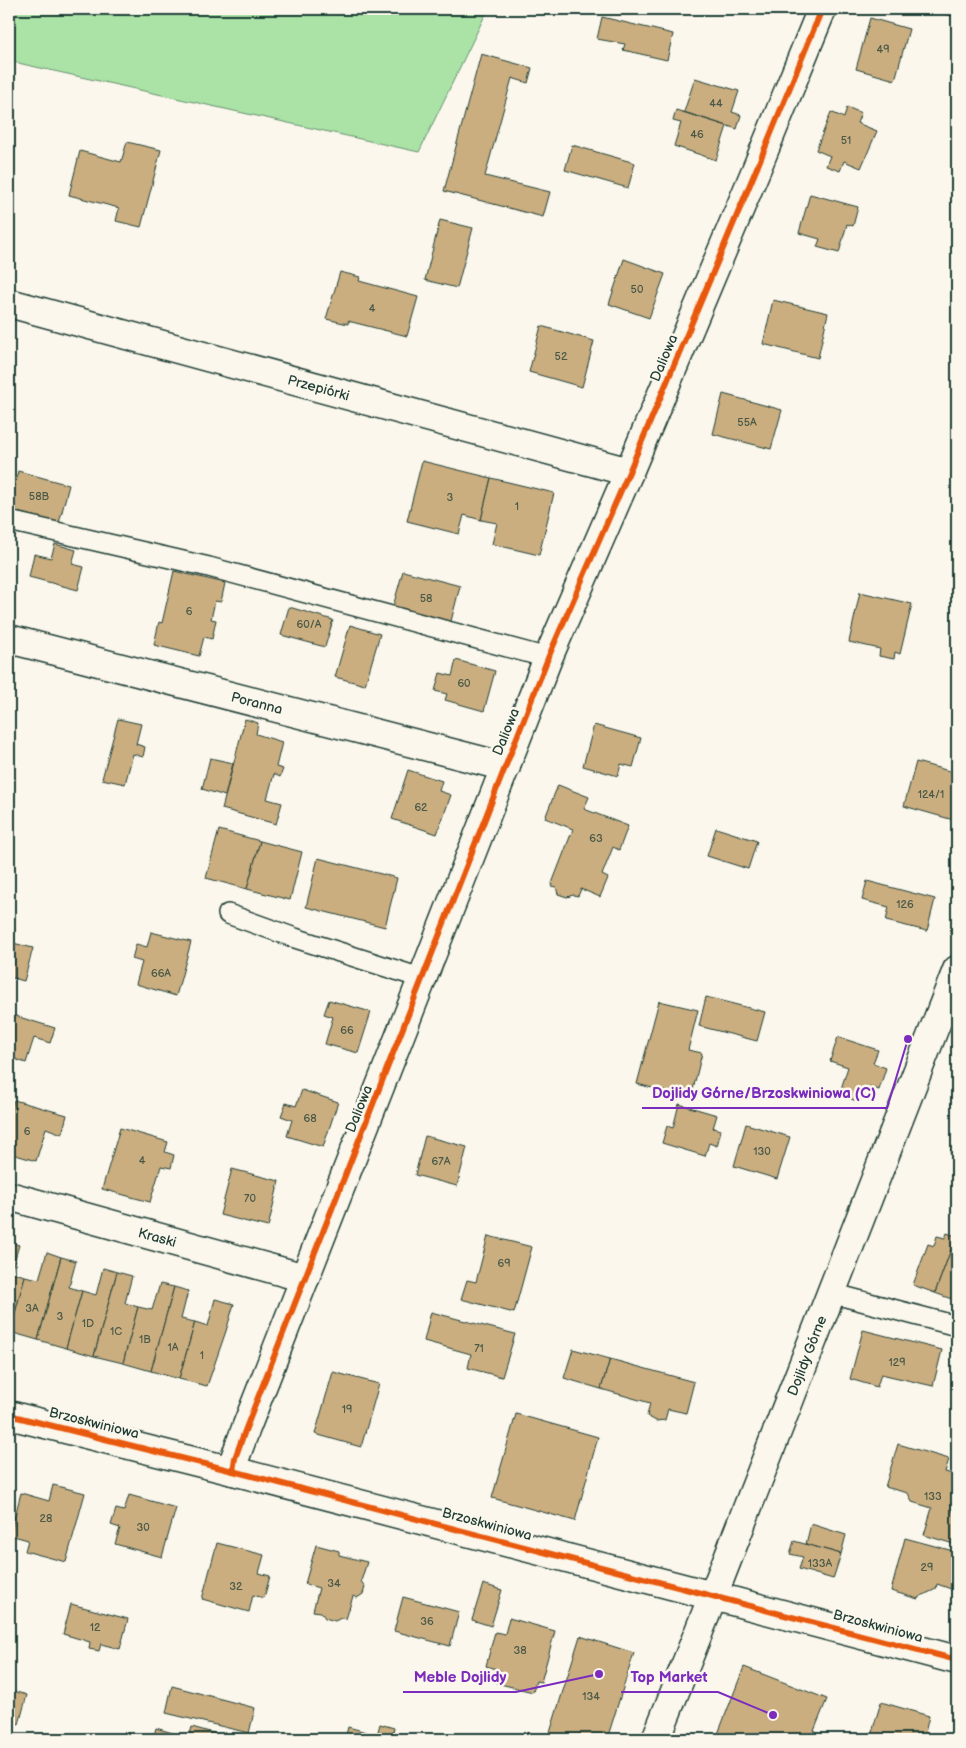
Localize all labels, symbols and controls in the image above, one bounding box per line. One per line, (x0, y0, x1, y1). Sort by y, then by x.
house number: 49 (876, 43, 890, 56)
house number: 44 (709, 97, 723, 110)
house number: 46 (690, 128, 704, 141)
house number: 51 (841, 134, 851, 147)
house number: 50 (631, 283, 644, 296)
house number: 4 (369, 302, 376, 315)
street label: Daliowa (647, 332, 682, 384)
house number: 52 (555, 350, 568, 363)
street label: Przepiórki (286, 371, 352, 404)
house number: 55A (737, 416, 757, 429)
house number: 58B (29, 490, 50, 503)
house number: 3 (447, 491, 454, 504)
house number: 1 (515, 500, 519, 513)
house number: 58 (420, 592, 432, 605)
house number: 6 (186, 605, 193, 618)
house number: 60/A (297, 618, 322, 631)
house number: 60 (457, 677, 471, 690)
street label: Poranna (229, 688, 285, 718)
street label: Daliowa (489, 706, 523, 758)
house number: 124/1 (918, 788, 944, 801)
house number: 62 (414, 801, 428, 814)
house number: 63 (589, 832, 603, 845)
house number: 126 (896, 898, 914, 911)
house number: 66A (151, 967, 171, 980)
house number: 66 (340, 1024, 354, 1037)
callout: Dojlidy Górne/Brzoskwiniowa (C) (642, 1078, 887, 1108)
street label: Daliowa (342, 1083, 376, 1135)
text: Dojlidy Górne/Brzoskwiniowa (C) (652, 1084, 876, 1103)
house number: 68 (303, 1112, 317, 1125)
house number: 6 (24, 1125, 31, 1138)
house number: 130 (753, 1145, 771, 1158)
house number: 4 (139, 1154, 146, 1167)
house number: 67A (432, 1155, 451, 1168)
house number: 70 (244, 1192, 256, 1205)
street label: Kraski (136, 1224, 178, 1250)
house number: 69 (497, 1257, 511, 1270)
house number: 3A (25, 1302, 39, 1315)
house number: 3 (57, 1310, 64, 1323)
street label: Dojlidy Górne (783, 1313, 830, 1398)
house number: 1D (82, 1317, 94, 1330)
house number: 1C (110, 1325, 122, 1338)
house number: 1B (139, 1333, 151, 1346)
house number: 1A (168, 1341, 179, 1354)
house number: 71 (474, 1342, 484, 1355)
house number: 1 (200, 1349, 204, 1362)
house number: 129 (888, 1356, 906, 1369)
house number: 19 (342, 1403, 352, 1416)
street label: Brzoskwiniowa (47, 1404, 141, 1442)
house number: 133 (924, 1490, 942, 1503)
street label: Brzoskwiniowa (440, 1504, 534, 1544)
house number: 28 (40, 1512, 52, 1525)
house number: 30 (136, 1521, 150, 1534)
house number: 133A (808, 1557, 833, 1570)
house number: 29 (921, 1561, 933, 1574)
house number: 34 (327, 1577, 341, 1590)
house number: 32 (229, 1580, 243, 1593)
street label: Brzoskwiniowa (831, 1606, 925, 1646)
house number: 36 (420, 1615, 434, 1628)
house number: 12 (90, 1621, 101, 1634)
house number: 38 (513, 1644, 527, 1657)
callout: Meble Dojlidy (403, 1662, 516, 1692)
callout: Top Market (621, 1662, 718, 1692)
text: Meble Dojlidy (414, 1668, 506, 1687)
text: Top Market (631, 1668, 707, 1687)
house number: 134 (582, 1690, 600, 1703)

